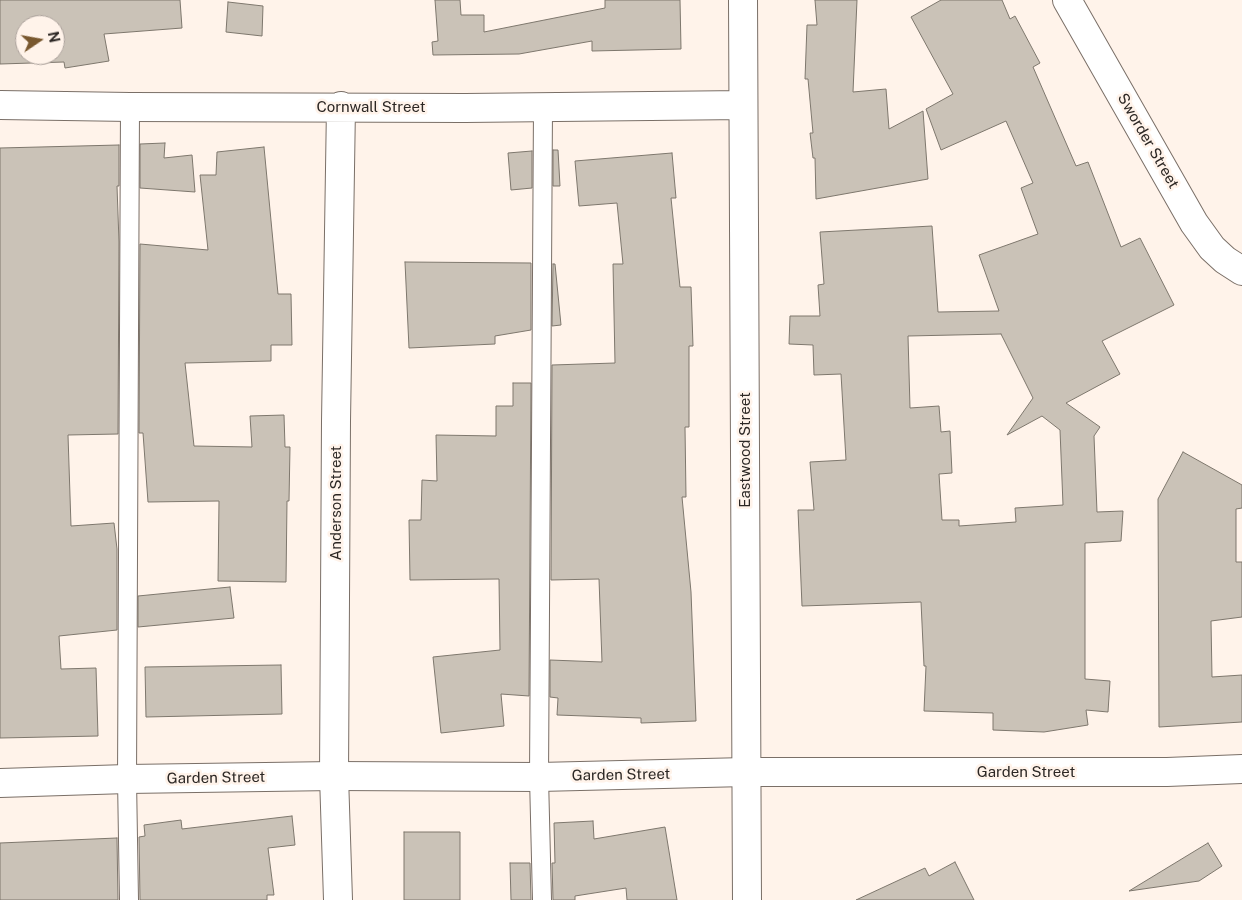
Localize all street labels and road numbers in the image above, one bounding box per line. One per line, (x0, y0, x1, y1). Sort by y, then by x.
street label: Sworder Street (1114, 90, 1182, 192)
street label: Cornwall Street (316, 98, 426, 116)
street label: Eastwood Street (736, 392, 754, 508)
street label: Anderson Street (327, 446, 345, 560)
street label: Garden Street (977, 763, 1075, 781)
street label: Garden Street (572, 765, 670, 785)
street label: Garden Street (167, 768, 265, 788)

